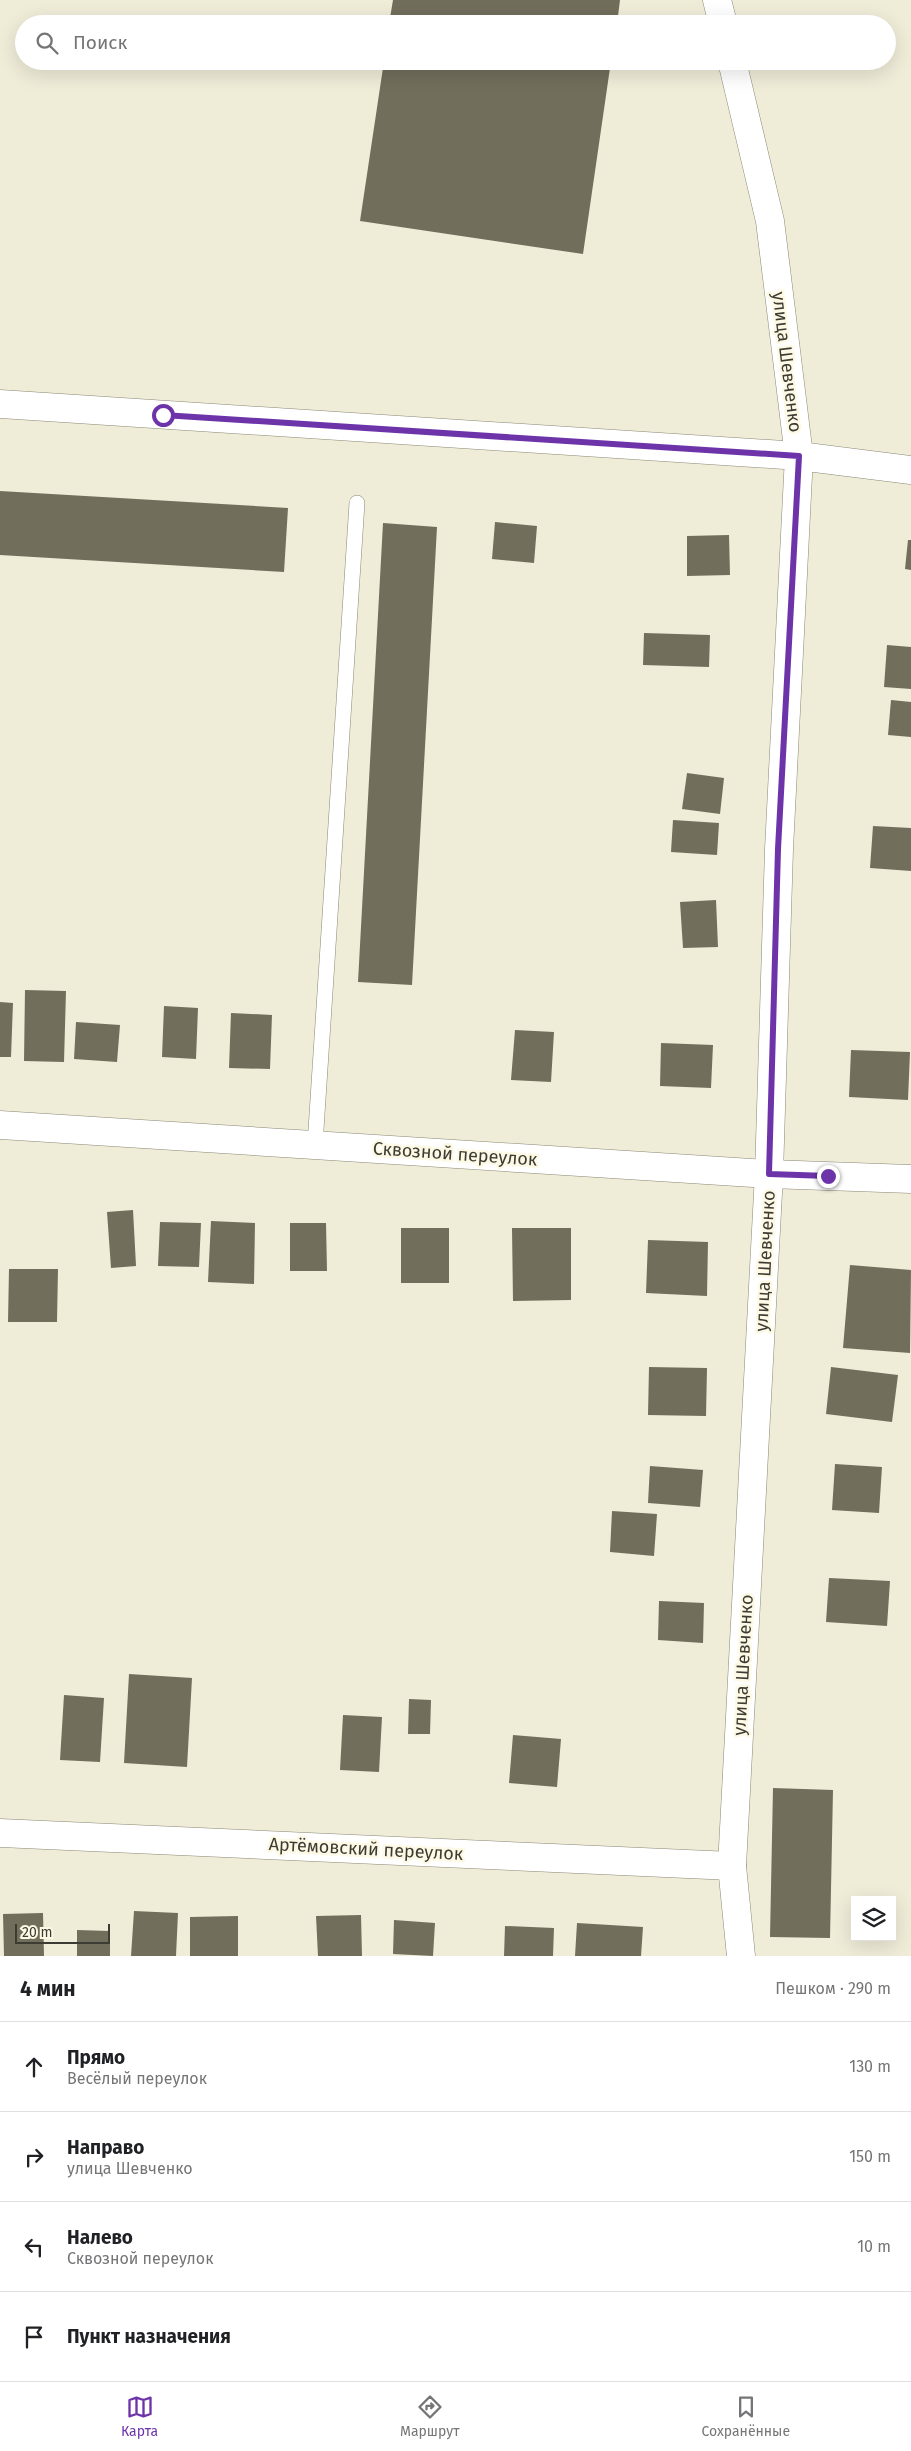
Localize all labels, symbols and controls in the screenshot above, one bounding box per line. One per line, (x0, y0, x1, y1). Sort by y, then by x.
search box (15, 15, 896, 70)
icon: search (33, 29, 61, 57)
text: Поиск (73, 31, 127, 54)
street label: улица Шевченко (767, 291, 807, 433)
route start (152, 404, 175, 427)
street label: Сквозной переулок (372, 1137, 539, 1171)
route end (817, 1165, 840, 1188)
street label: улица Шевченко (750, 1190, 780, 1332)
street label: улица Шевченко (728, 1594, 758, 1736)
street label: Артёмовский переулок (268, 1833, 464, 1865)
map controls (851, 1896, 896, 1941)
button: layers (851, 1896, 896, 1941)
scale bar (15, 1921, 110, 1944)
text: 20 m (22, 1924, 52, 1941)
text: 4 мин (20, 1976, 76, 2002)
text: Пешком · 290 m (775, 1979, 891, 1998)
text: Прямо (67, 2046, 125, 2069)
icon: ahead (20, 2053, 48, 2081)
text: 130 m (849, 2057, 891, 2076)
text: Весёлый переулок (67, 2069, 207, 2088)
text: Направо (67, 2136, 144, 2159)
icon: right (20, 2143, 48, 2171)
text: 150 m (849, 2147, 891, 2166)
text: улица Шевченко (67, 2159, 193, 2178)
text: Налево (67, 2226, 133, 2249)
icon: left (20, 2233, 48, 2261)
text: 10 m (857, 2237, 891, 2256)
text: Сквозной переулок (67, 2249, 213, 2268)
icon: arrive (20, 2323, 48, 2351)
text: Пункт назначения (67, 2325, 231, 2348)
tab: Карта (121, 2393, 158, 2440)
tab: Маршрут (400, 2393, 459, 2440)
tab: Сохранённые (701, 2393, 790, 2440)

